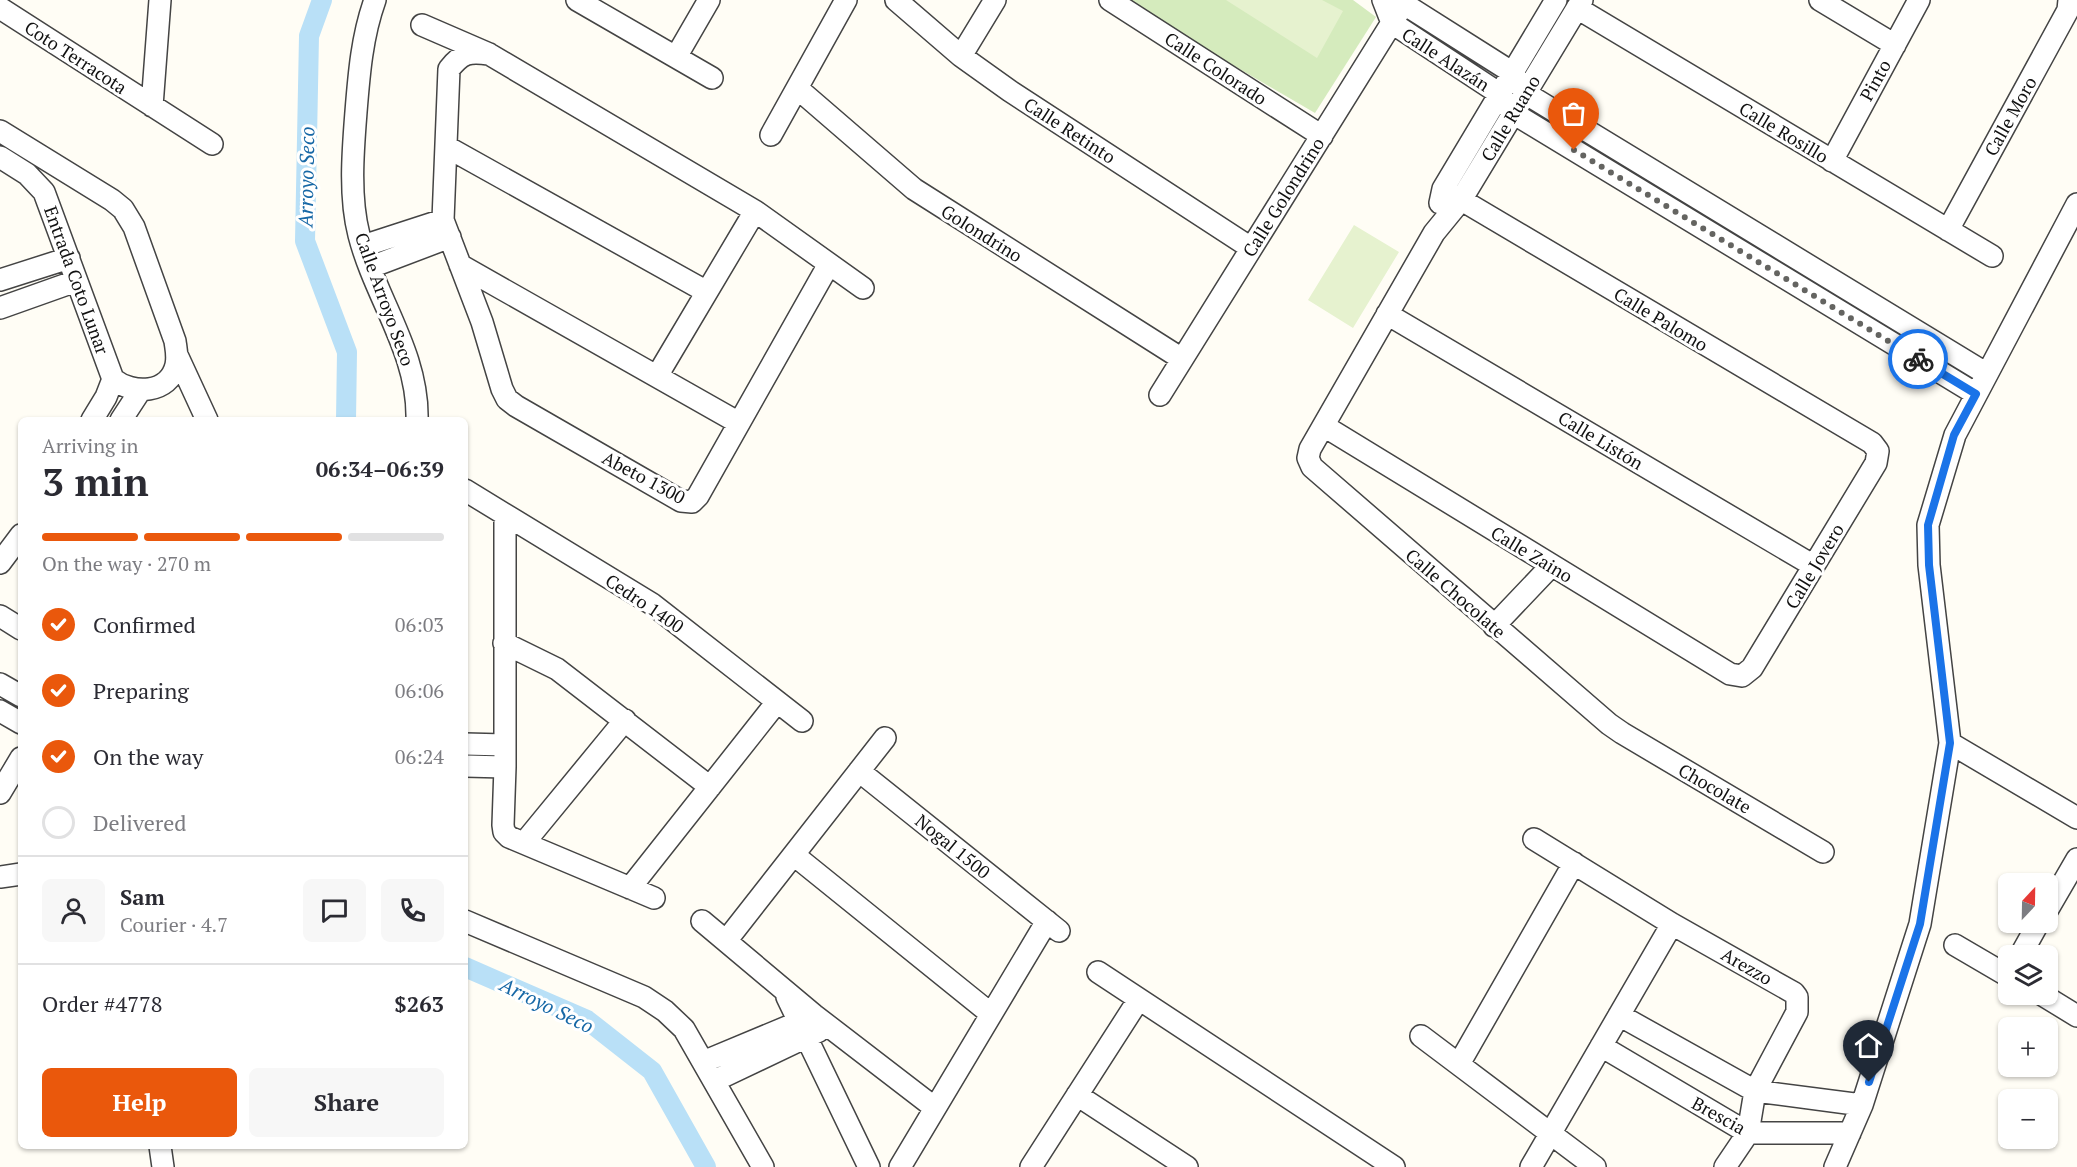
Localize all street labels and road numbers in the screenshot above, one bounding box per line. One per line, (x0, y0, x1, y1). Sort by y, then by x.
street label: Coto Terracota (20, 15, 132, 99)
street label: Calle Alazán (1398, 22, 1495, 96)
street label: Calle Colorado (1160, 26, 1272, 110)
street label: Pinto (1854, 55, 1896, 105)
street label: Calle Ruano (1475, 70, 1545, 166)
street label: Calle Moro (1978, 72, 2042, 160)
street label: Calle Retinto (1020, 91, 1120, 169)
street label: Calle Rosillo (1735, 96, 1833, 168)
street label: Calle Golondrino (1237, 133, 1329, 261)
street label: Golondrino (937, 199, 1027, 267)
street label: Entrada Coto Lunar (39, 203, 115, 358)
street label: Calle Arroyo Seco (350, 229, 420, 369)
street label: Calle Palomo (1610, 282, 1712, 357)
street label: Calle Listón (1554, 405, 1648, 475)
street label: Abeto 1300 (598, 445, 690, 509)
street label: Calle Jovero (1779, 519, 1849, 613)
street label: Calle Zaino (1487, 520, 1577, 588)
street label: Calle Chocolate (1401, 543, 1511, 643)
street label: Cedro 1400 (601, 568, 689, 638)
street label: Chocolate (1674, 758, 1756, 818)
street label: Nogal 1500 (911, 808, 995, 884)
street label: Arezzo (1717, 942, 1777, 990)
street label: Brescia (1688, 1091, 1750, 1139)

